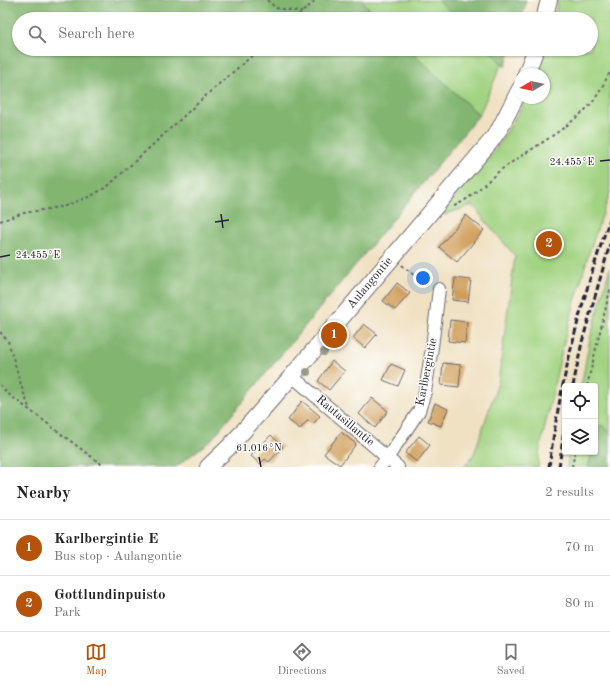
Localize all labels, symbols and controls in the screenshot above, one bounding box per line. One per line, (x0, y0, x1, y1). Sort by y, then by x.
search box (12, 12, 598, 56)
icon: search (26, 23, 48, 45)
text: Search here (58, 27, 135, 42)
north arrow (514, 68, 550, 104)
text: 24.455°E (550, 157, 594, 167)
pin: 2 (536, 229, 562, 259)
text: 24.455°E (16, 250, 60, 260)
street label: Aulangontie (345, 255, 395, 311)
your location (413, 268, 433, 288)
pin: 1 (321, 320, 347, 350)
street label: Karlbergintie (415, 337, 440, 407)
map controls (562, 383, 598, 455)
button: locate (562, 383, 598, 419)
street label: Rautasillantie (314, 393, 377, 449)
button: layers (562, 419, 598, 455)
text: 61.016°N (236, 443, 282, 453)
text: Nearby (16, 485, 71, 502)
text: 2 results (545, 486, 594, 499)
text: Karlbergintie E (54, 532, 158, 547)
text: 1 (25, 541, 33, 554)
text: 70 m (565, 541, 594, 554)
text: Bus stop · Aulangontie (54, 550, 182, 563)
text: Gottlundinpuisto (54, 588, 166, 603)
text: 2 (25, 597, 33, 610)
text: 80 m (565, 597, 594, 610)
text: Park (54, 606, 81, 619)
tab: Map (85, 641, 107, 679)
tab: Directions (278, 641, 326, 679)
tab: Saved (497, 641, 525, 679)

